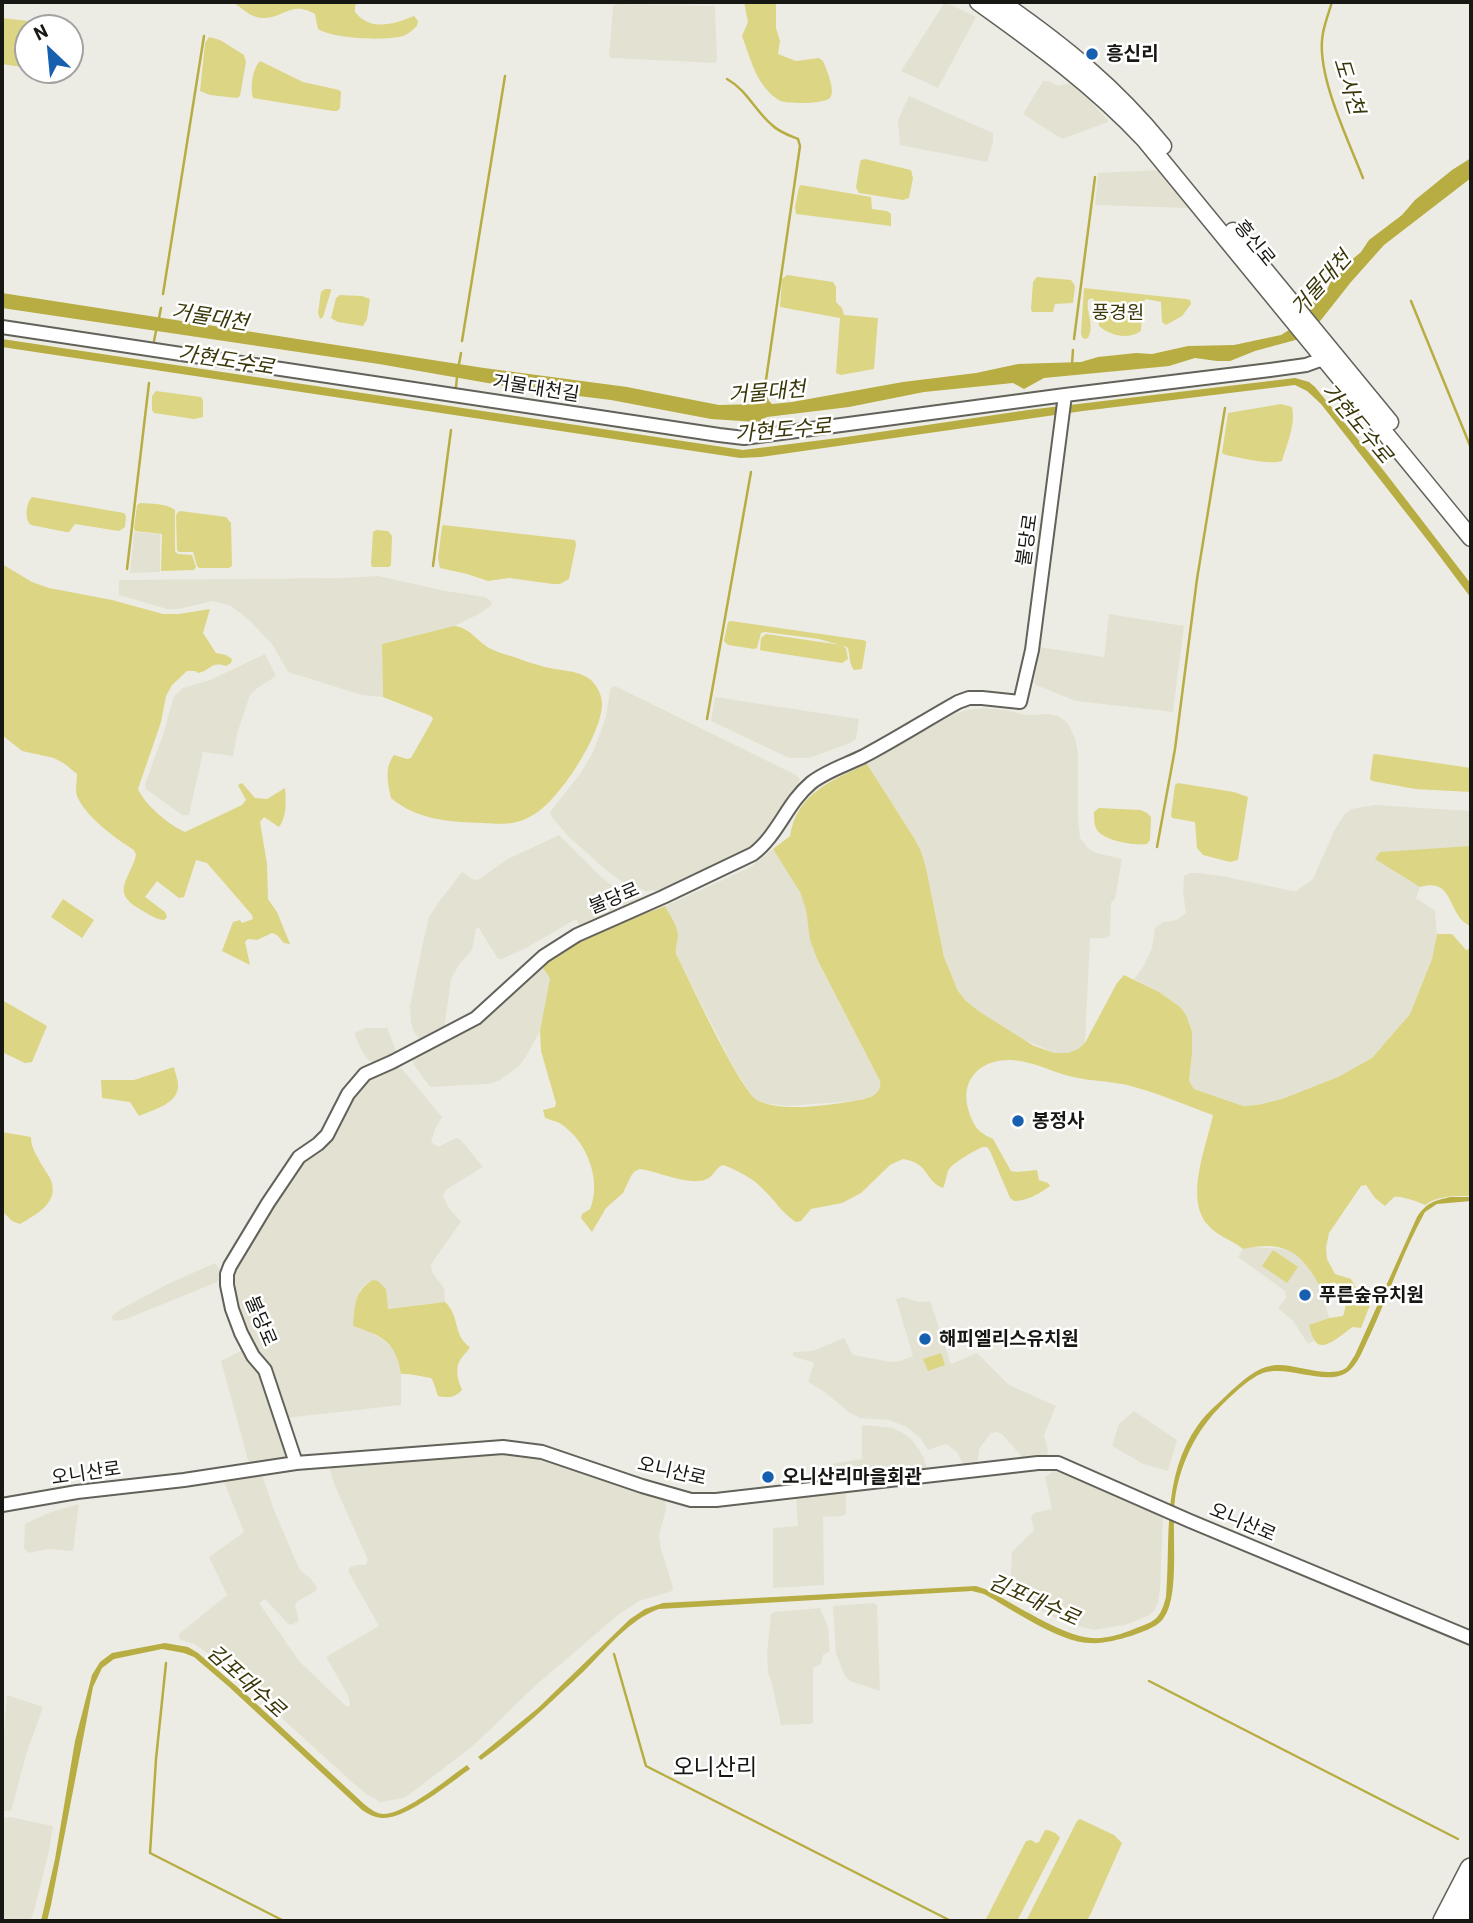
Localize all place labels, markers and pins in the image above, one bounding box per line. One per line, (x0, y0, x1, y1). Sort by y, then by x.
place label: 흥신리 (1106, 43, 1158, 65)
marker: 흥신리 (1084, 46, 1100, 62)
place label: 봉정사 (1032, 1110, 1084, 1132)
marker: 봉정사 (1010, 1113, 1026, 1129)
place label: 푸른숲유치원 (1319, 1284, 1424, 1306)
marker: 푸른숲유치원 (1297, 1287, 1313, 1303)
place label: 해피엘리스유치원 (939, 1328, 1079, 1350)
marker: 해피엘리스유치원 (917, 1331, 933, 1347)
place label: 오니산리마을회관 (782, 1466, 922, 1488)
marker: 오니산리마을회관 (760, 1469, 776, 1485)

